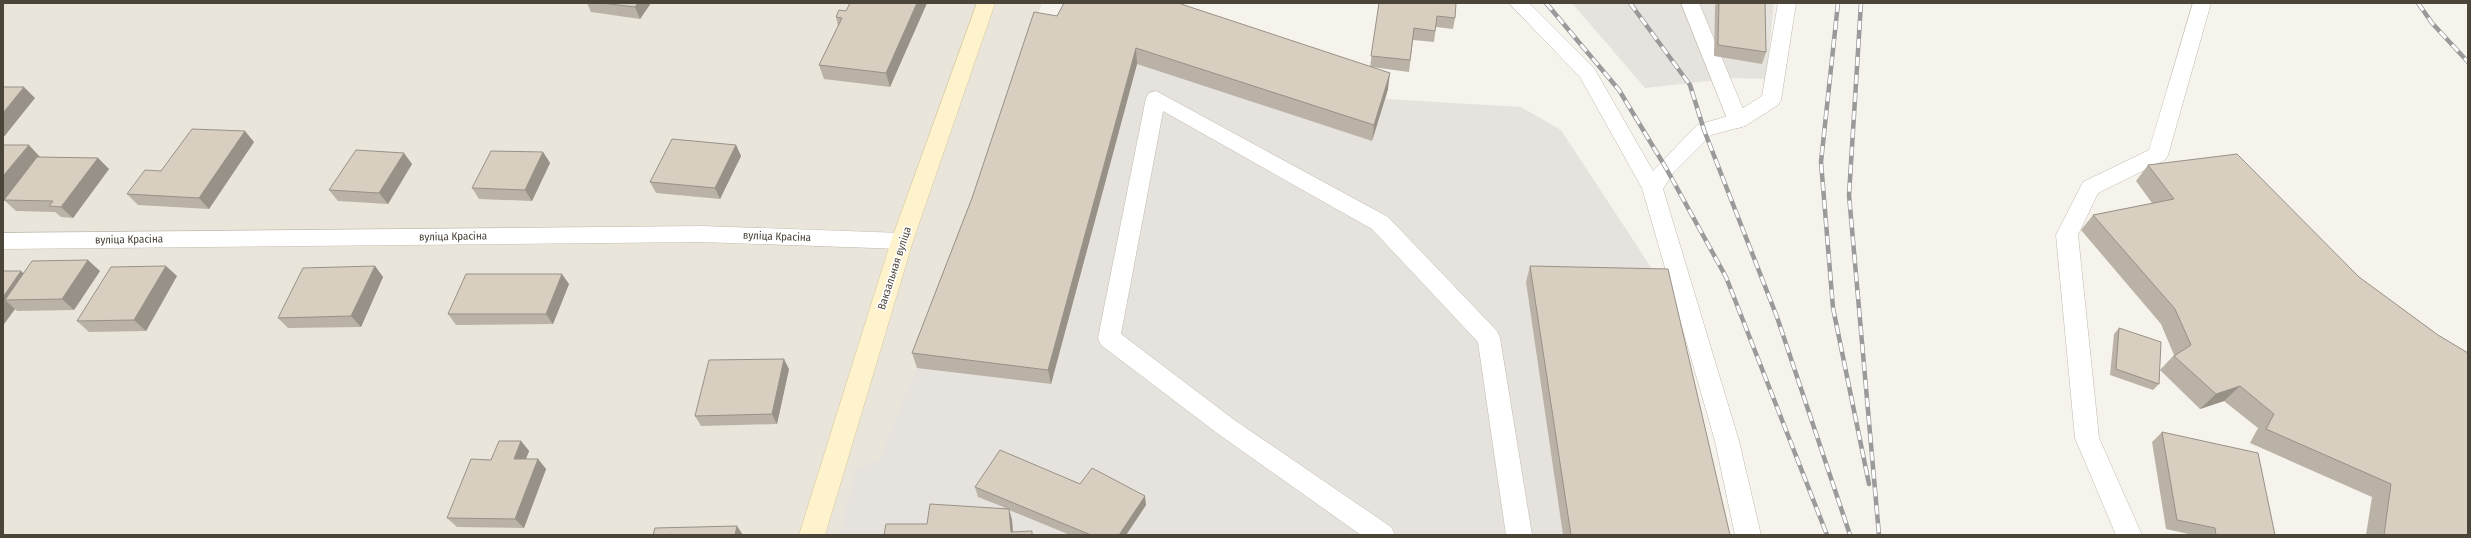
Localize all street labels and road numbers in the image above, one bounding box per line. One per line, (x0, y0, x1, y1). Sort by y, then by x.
street label: Вакзальная вуліца (875, 225, 914, 311)
street label: вуліца Красіна (419, 229, 487, 244)
street label: вуліца Красіна (743, 229, 811, 244)
street label: вуліца Красіна (95, 232, 163, 247)

